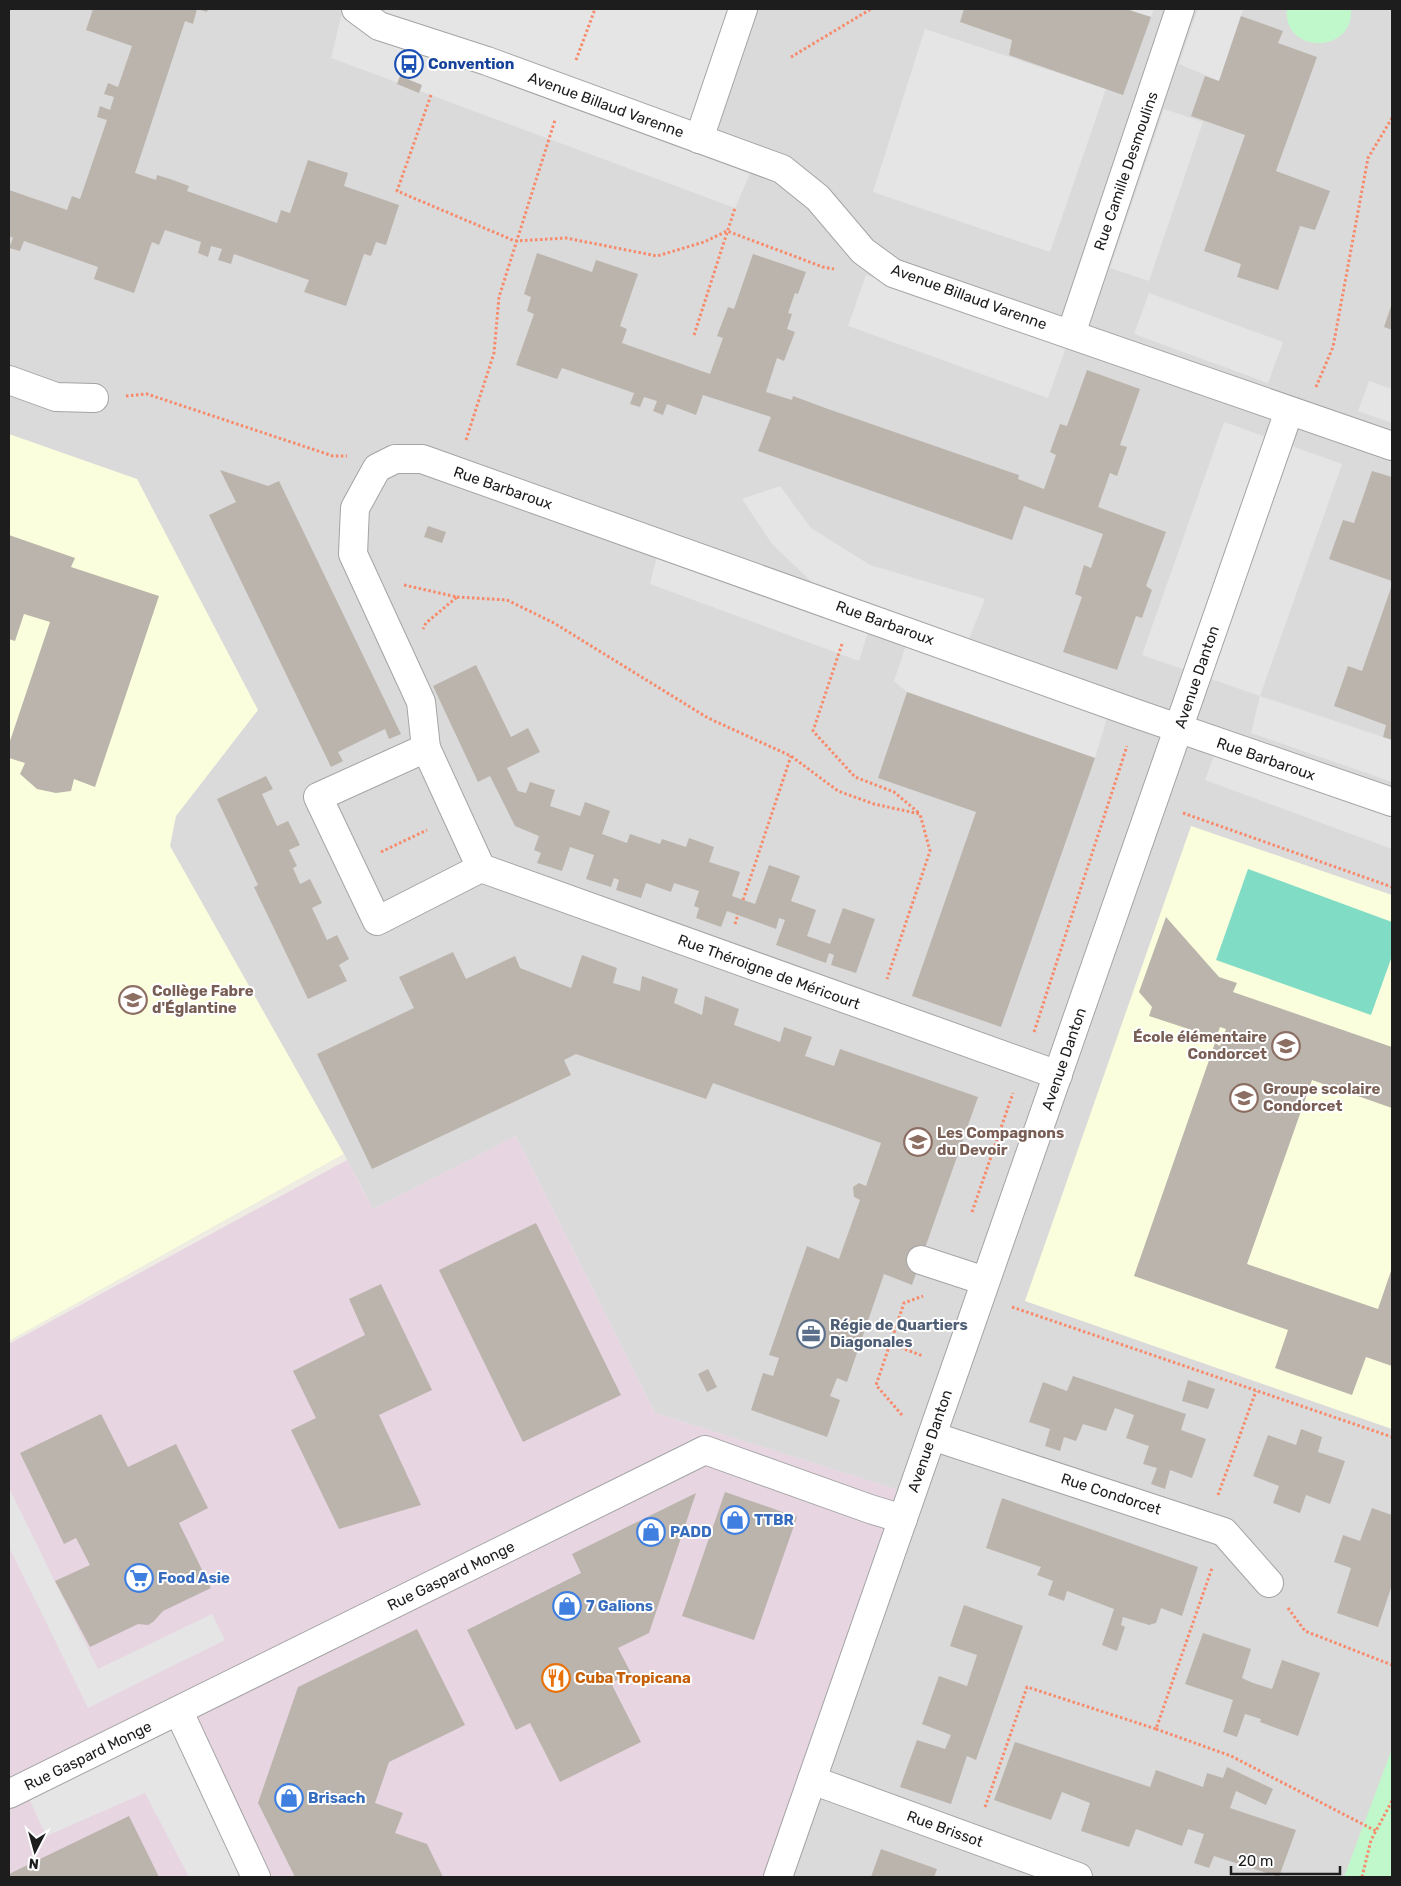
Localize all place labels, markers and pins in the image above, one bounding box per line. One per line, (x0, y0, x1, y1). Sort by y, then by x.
bus stop icon: Convention (394, 49, 424, 79)
place label: Convention (428, 55, 514, 73)
place label: Collège Fabre d'Églantine (152, 982, 254, 1017)
school or university icon: Collège Fabre d'Églantine (118, 985, 148, 1015)
place label: École élémentaire Condorcet (1133, 1028, 1267, 1063)
school or university icon: École élémentaire Condorcet (1271, 1031, 1301, 1061)
place label: Groupe scolaire Condorcet (1263, 1080, 1380, 1115)
school or university icon: Groupe scolaire Condorcet (1229, 1083, 1259, 1113)
place label: Les Compagnons du Devoir (937, 1124, 1064, 1159)
school or university icon: Les Compagnons du Devoir (903, 1127, 933, 1157)
place label: Régie de Quartiers Diagonales (830, 1316, 968, 1351)
office icon: Régie de Quartiers Diagonales (796, 1319, 826, 1349)
shop icon: TTBR (720, 1505, 750, 1535)
place label: TTBR (754, 1511, 794, 1529)
shop icon: PADD (636, 1517, 666, 1547)
place label: PADD (670, 1523, 712, 1541)
supermarket icon: Food Asie (124, 1563, 154, 1593)
place label: Food Asie (158, 1569, 230, 1587)
shop icon: 7 Galions (552, 1591, 582, 1621)
place label: 7 Galions (586, 1597, 653, 1615)
restaurant icon: Cuba Tropicana (541, 1663, 571, 1693)
place label: Cuba Tropicana (575, 1669, 691, 1687)
shop icon: Brisach (274, 1783, 304, 1813)
place label: Brisach (308, 1789, 365, 1807)

